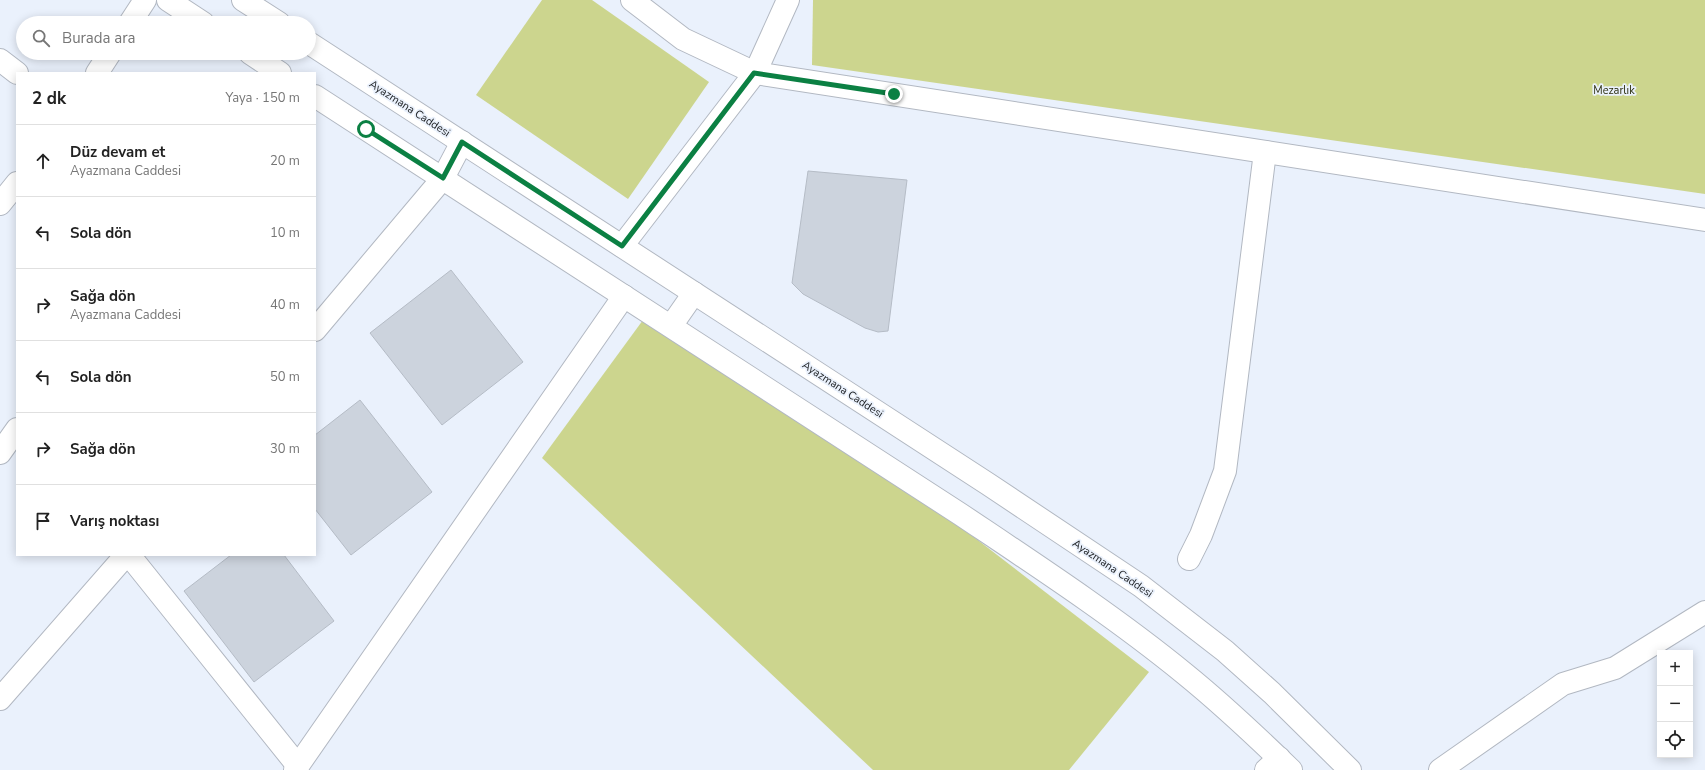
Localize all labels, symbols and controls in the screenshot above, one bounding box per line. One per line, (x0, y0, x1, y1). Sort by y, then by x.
search box (16, 16, 316, 60)
icon: search (30, 27, 52, 49)
text: Burada ara (62, 28, 136, 48)
street label: Ayazmana Caddesi (366, 77, 453, 140)
park label: Mezarlık (1593, 83, 1635, 98)
route end (885, 85, 903, 103)
text: 2 dk (32, 87, 66, 110)
text: Yaya · 150 m (225, 89, 300, 107)
route start (357, 120, 375, 138)
text: Düz devam et (70, 142, 165, 162)
icon: ahead (32, 150, 54, 172)
text: 20 m (270, 152, 300, 170)
text: Ayazmana Caddesi (70, 162, 181, 180)
icon: left (32, 222, 54, 244)
text: Sola dön (70, 223, 132, 243)
text: 10 m (270, 224, 300, 242)
text: Sağa dön (70, 286, 135, 306)
icon: right (32, 294, 54, 316)
text: 40 m (270, 296, 300, 314)
text: Ayazmana Caddesi (70, 306, 181, 324)
street label: Ayazmana Caddesi (799, 358, 886, 421)
icon: left (32, 366, 54, 388)
text: Sola dön (70, 367, 132, 387)
text: 50 m (270, 368, 300, 386)
icon: right (32, 438, 54, 460)
text: Sağa dön (70, 439, 135, 459)
text: 30 m (270, 440, 300, 458)
icon: arrive (32, 510, 54, 532)
text: Varış noktası (70, 511, 159, 531)
street label: Ayazmana Caddesi (1070, 536, 1156, 601)
map controls (1657, 650, 1693, 758)
button: + (1657, 650, 1693, 686)
button: − (1657, 686, 1693, 722)
button: locate (1657, 722, 1693, 758)

